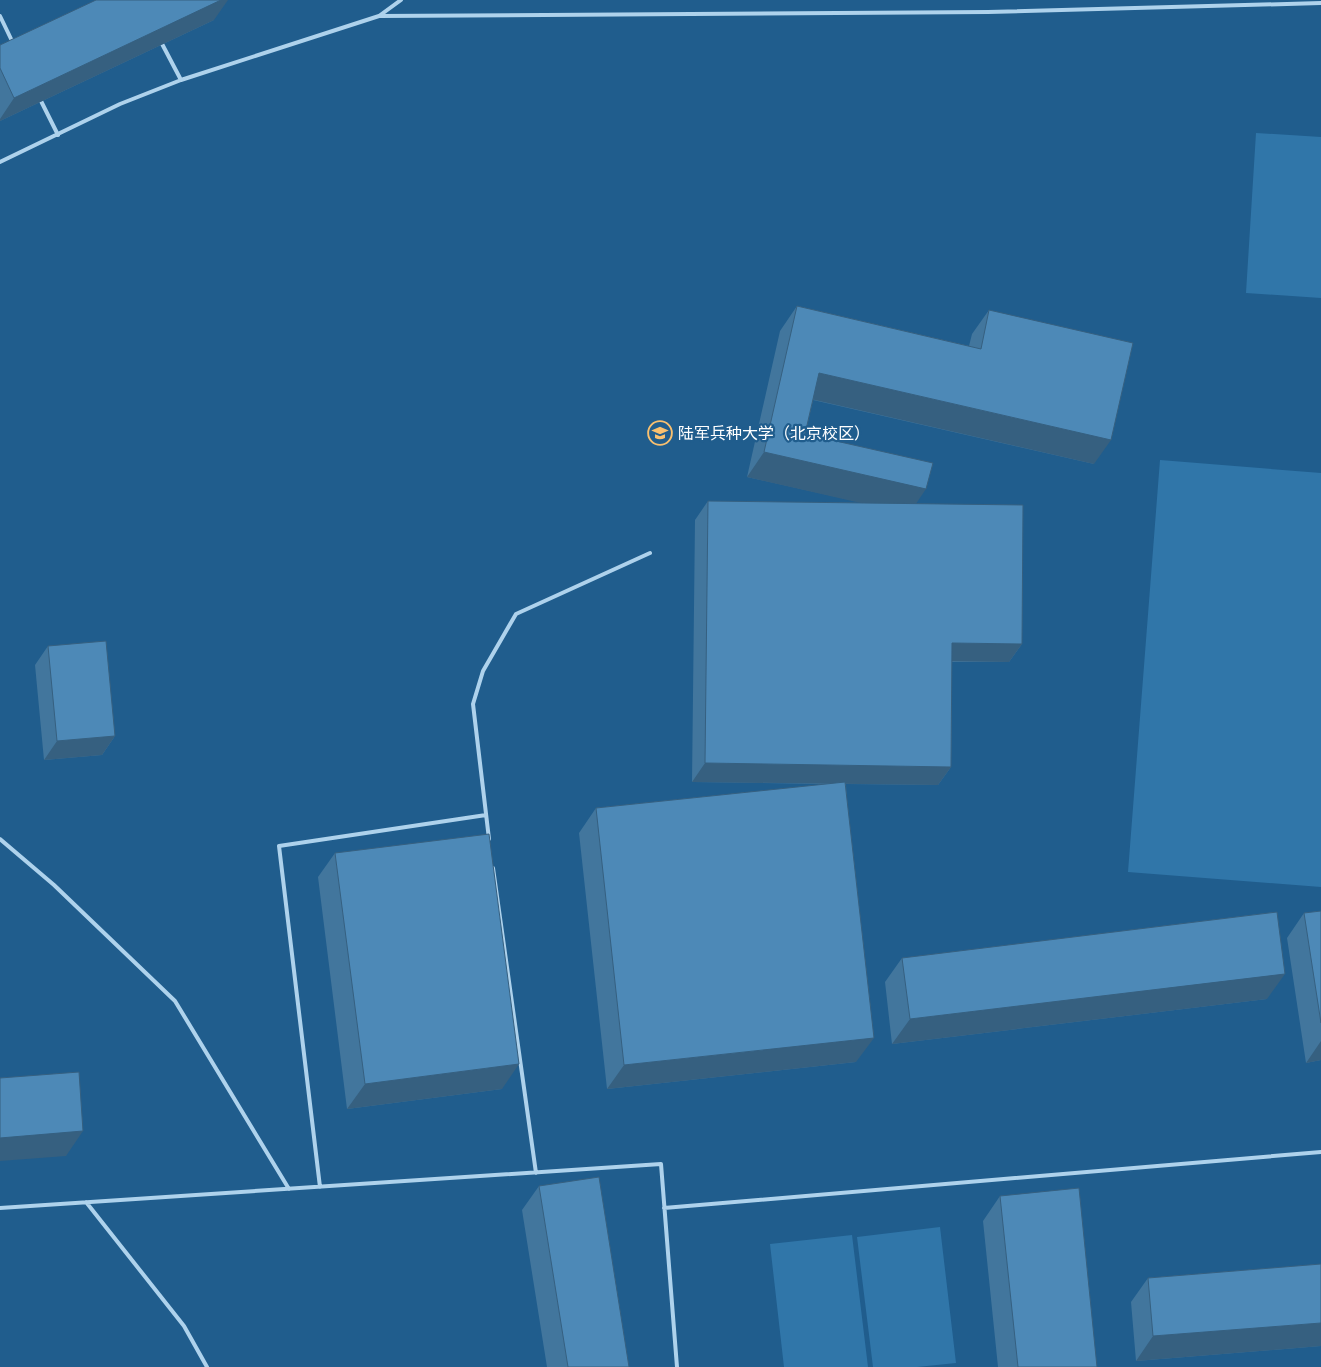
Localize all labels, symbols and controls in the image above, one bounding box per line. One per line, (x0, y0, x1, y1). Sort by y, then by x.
school or university icon: 陆军兵种大学（北京校区） (647, 420, 673, 446)
place label: 陆军兵种大学（北京校区） (678, 423, 870, 443)

